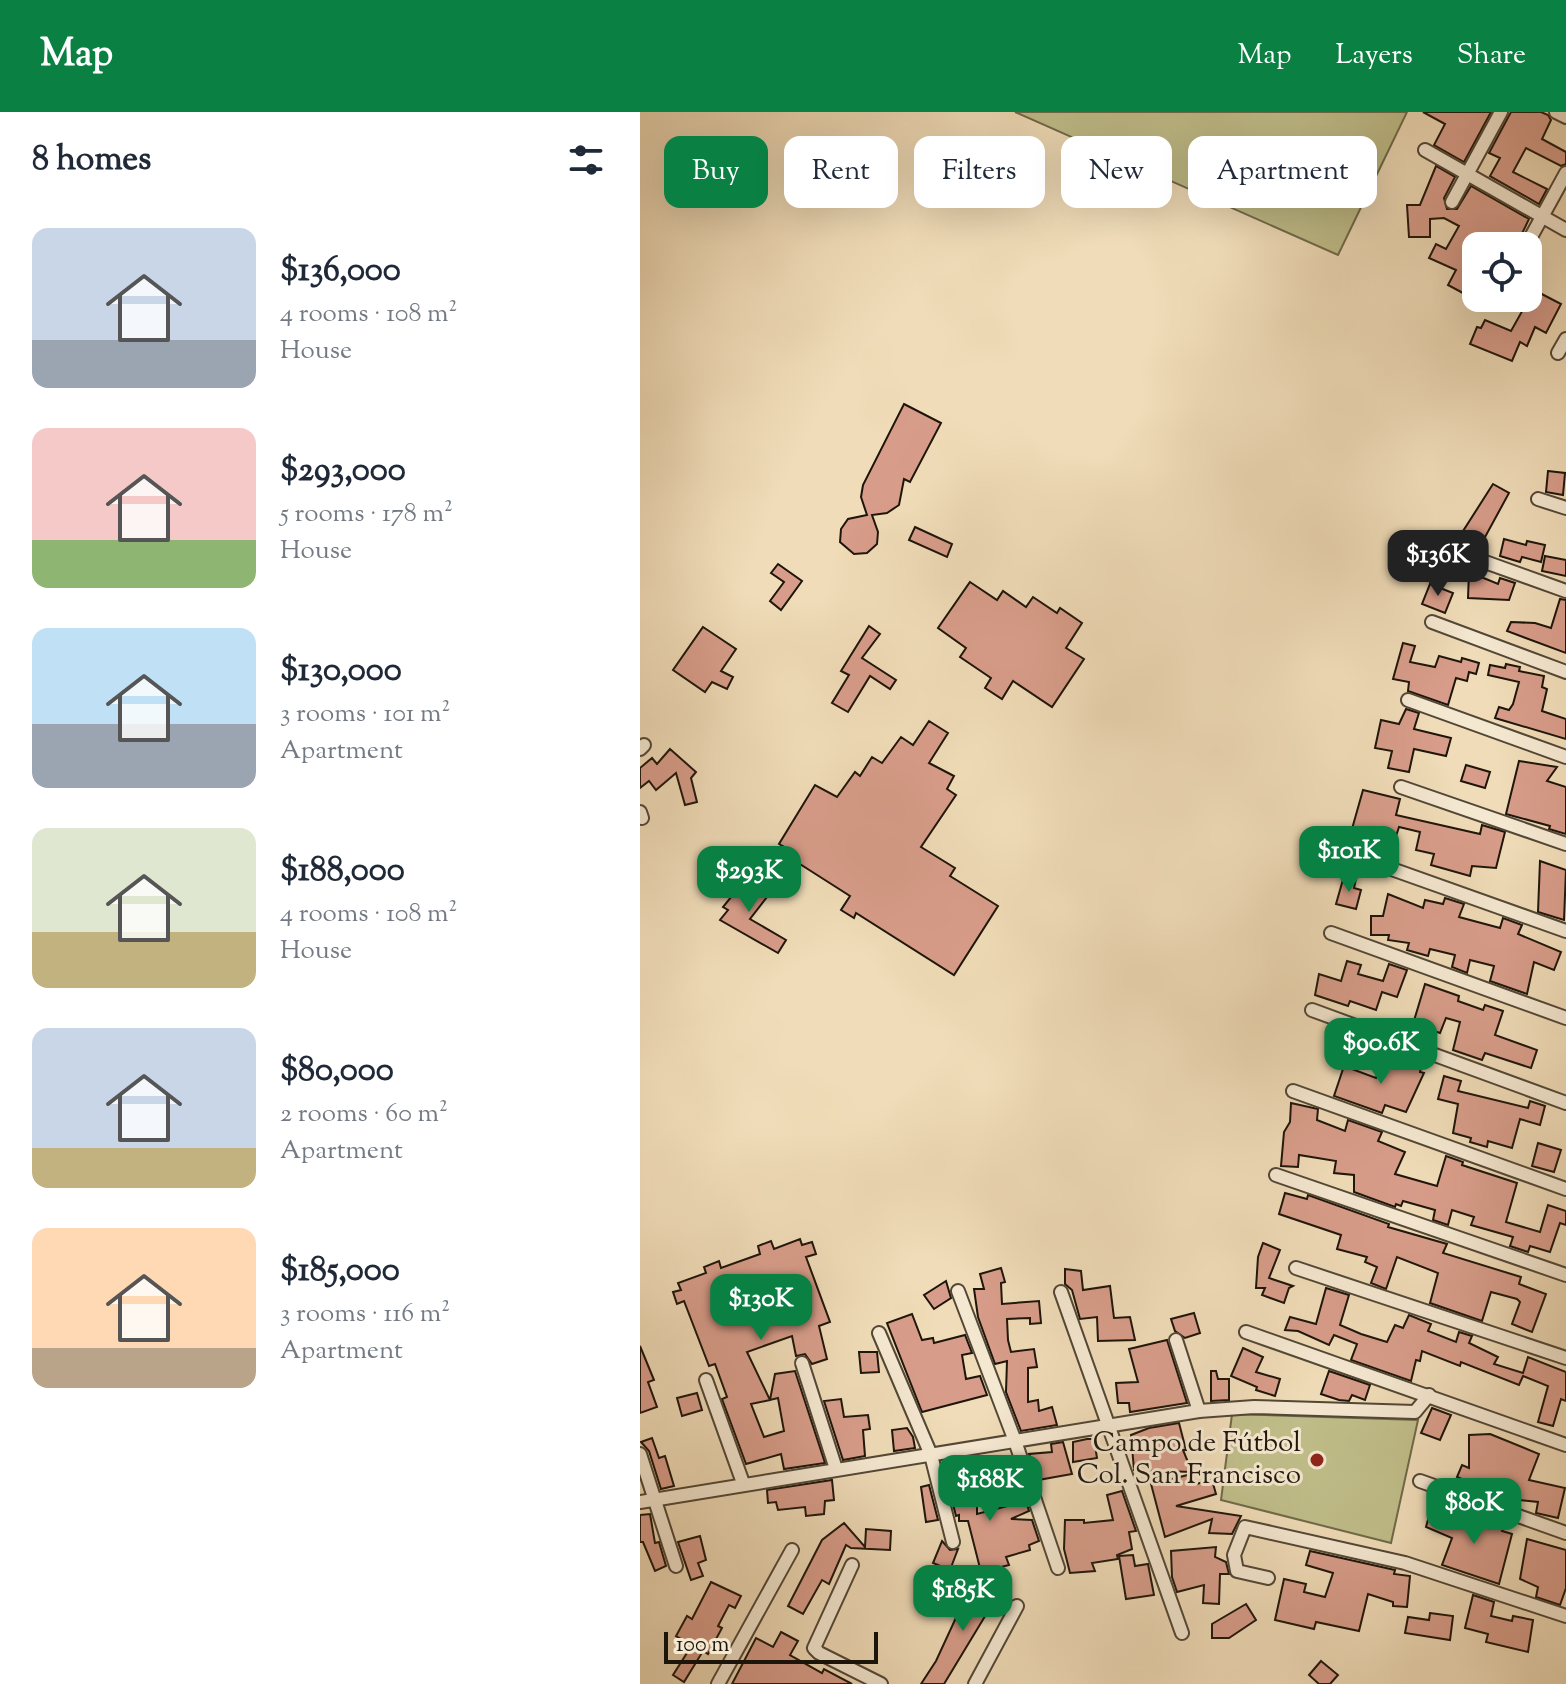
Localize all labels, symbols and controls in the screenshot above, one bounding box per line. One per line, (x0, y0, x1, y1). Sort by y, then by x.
text: Map (40, 29, 113, 83)
text: Map (1238, 36, 1291, 76)
text: Layers (1335, 36, 1413, 76)
text: Share (1457, 36, 1526, 76)
text: 8 homes (32, 136, 151, 185)
chip: Buy (664, 136, 768, 208)
chip: Rent (784, 136, 898, 208)
chip: Filters (914, 136, 1045, 208)
chip: New (1061, 136, 1172, 208)
chip: Apartment (1188, 136, 1377, 208)
icon: filters (564, 138, 608, 182)
map controls (1462, 232, 1542, 312)
button: locate (1462, 232, 1542, 312)
text: $136,000 (280, 247, 401, 296)
icon: home (96, 260, 192, 356)
text: 4 rooms · 108 m² (280, 296, 457, 333)
text: House (280, 333, 352, 370)
text: $293,000 (280, 447, 406, 496)
icon: home (96, 460, 192, 556)
text: 5 rooms · 178 m² (280, 496, 453, 533)
pin: $136K (1382, 530, 1494, 598)
text: House (280, 533, 352, 570)
text: $136K (1406, 537, 1470, 574)
text: $130,000 (280, 647, 402, 696)
icon: home (96, 660, 192, 756)
text: 3 rooms · 101 m² (280, 696, 450, 733)
text: Apartment (280, 733, 403, 770)
pin: $101K (1293, 826, 1405, 894)
text: $101K (1317, 833, 1381, 870)
pin: $293K (693, 846, 805, 914)
text: $188,000 (280, 847, 405, 896)
text: $293K (715, 853, 783, 890)
icon: home (96, 860, 192, 956)
text: 4 rooms · 108 m² (280, 896, 457, 933)
text: House (280, 933, 352, 970)
pin: $90.6K (1316, 1018, 1446, 1086)
text: $90.6K (1342, 1025, 1420, 1062)
text: $80,000 (280, 1047, 394, 1096)
icon: home (96, 1060, 192, 1156)
text: 2 rooms · 60 m² (280, 1096, 448, 1133)
text: Apartment (280, 1133, 403, 1170)
text: $185,000 (280, 1247, 400, 1296)
icon: home (96, 1260, 192, 1356)
pin: $130K (705, 1274, 817, 1342)
text: $130K (728, 1281, 794, 1318)
text: 3 rooms · 116 m² (280, 1296, 450, 1333)
text: Apartment (280, 1333, 403, 1370)
place label: Campo de Fútbol Col. San Francisco (1077, 1424, 1301, 1496)
marker: Campo de Fútbol Col. San Francisco (1308, 1451, 1326, 1469)
pin: $188K (934, 1455, 1046, 1523)
text: $188K (956, 1462, 1024, 1499)
pin: $80K (1427, 1478, 1521, 1546)
text: $80K (1444, 1485, 1504, 1522)
pin: $185K (907, 1565, 1019, 1633)
text: $185K (931, 1572, 995, 1609)
scale bar (664, 1628, 878, 1664)
text: 100 m (676, 1630, 729, 1662)

